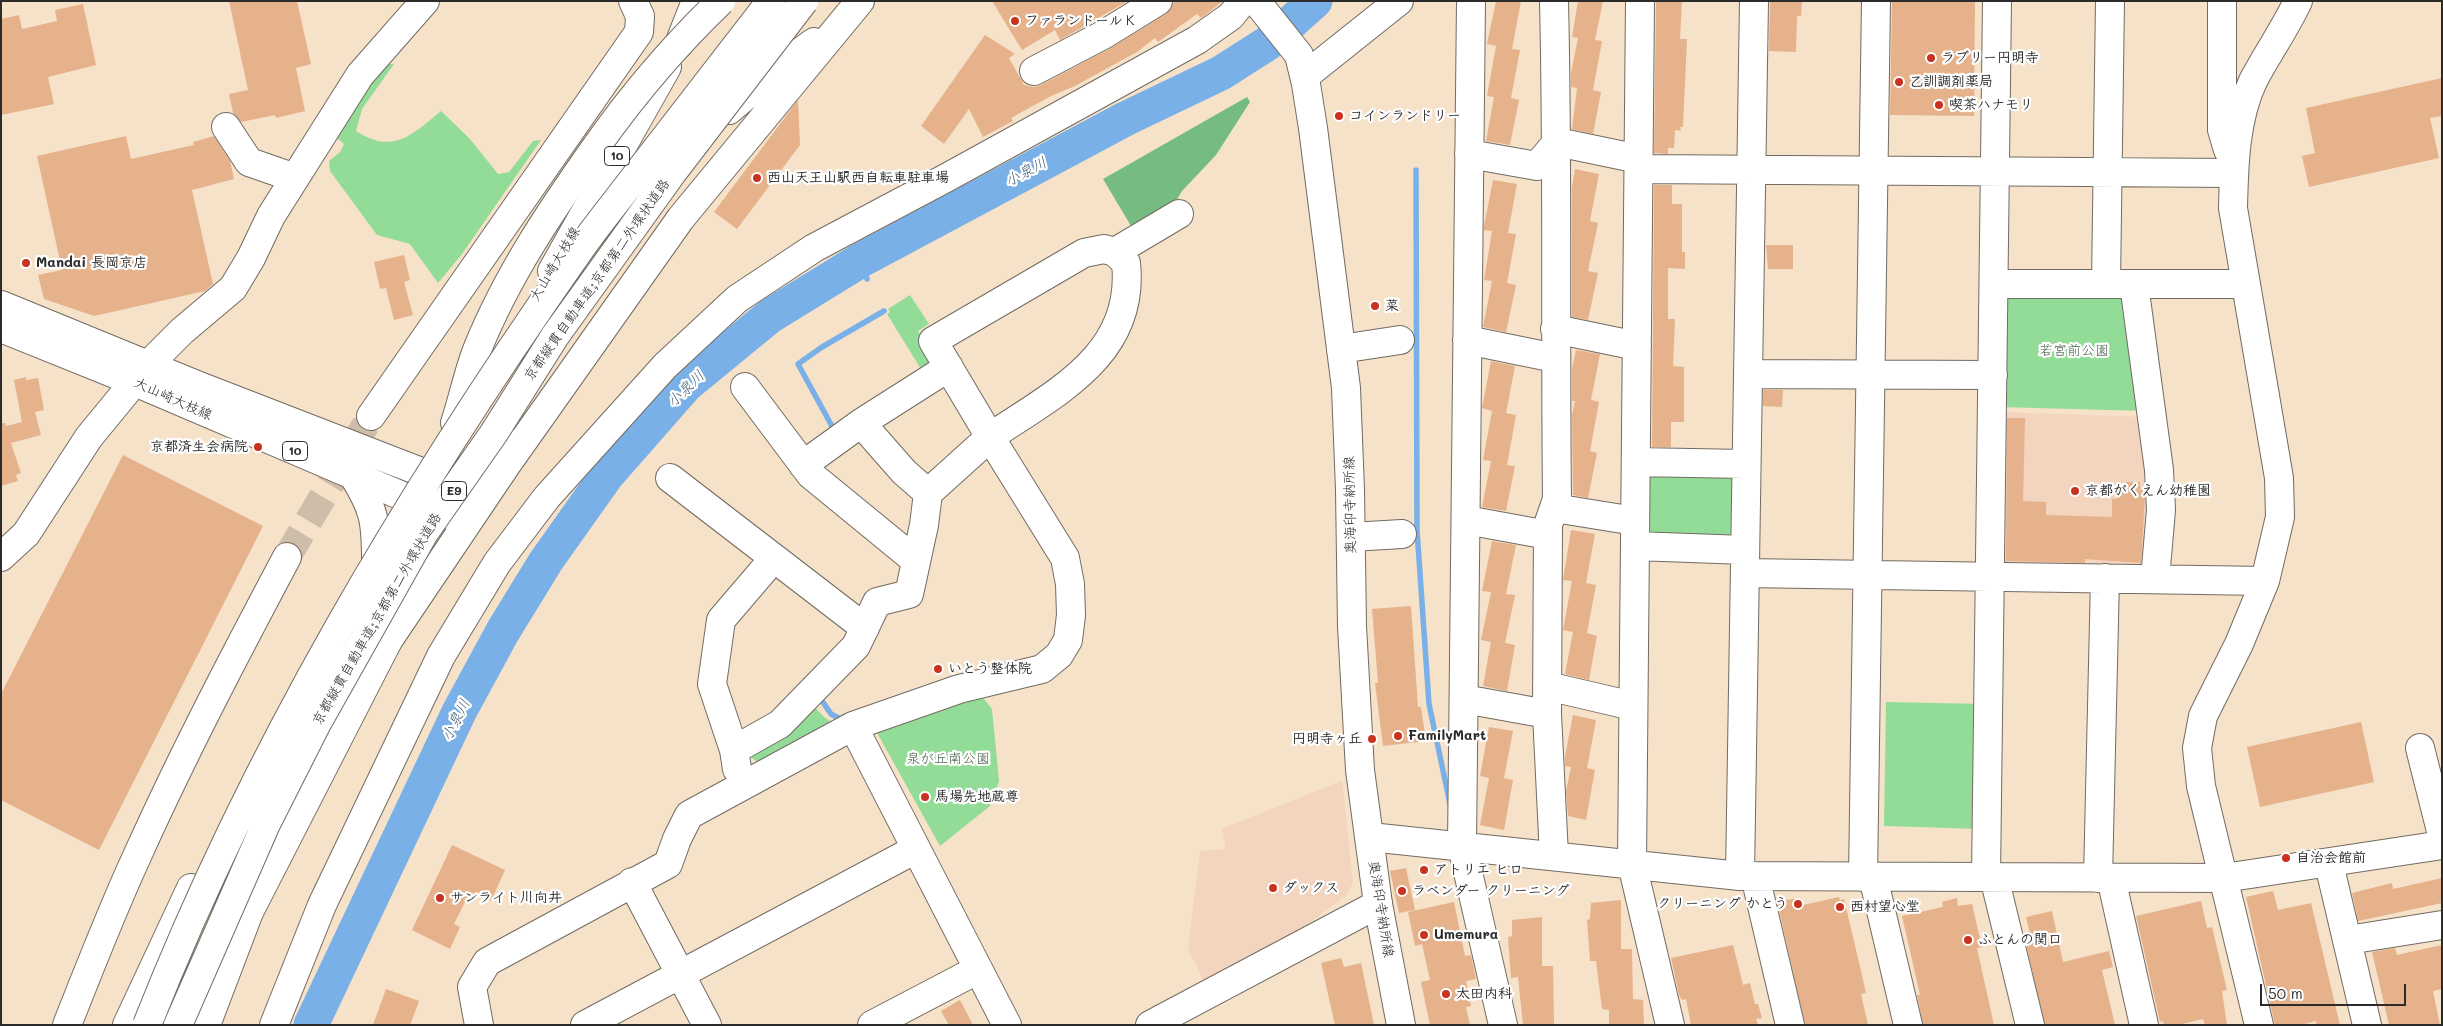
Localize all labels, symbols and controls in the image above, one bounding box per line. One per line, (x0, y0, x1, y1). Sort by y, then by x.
place label: ファランドールＫ (1025, 13, 1137, 29)
marker: ファランドールＫ (1009, 15, 1021, 27)
place label: ラブリー円明寺 (1941, 50, 2039, 66)
marker: ラブリー円明寺 (1925, 52, 1937, 64)
place label: 乙訓調剤薬局 (1909, 74, 1993, 90)
marker: 乙訓調剤薬局 (1893, 76, 1905, 88)
place label: 喫茶ハナモリ (1949, 97, 2033, 113)
marker: 喫茶ハナモリ (1933, 99, 1945, 111)
place label: コインランドリー (1349, 108, 1461, 124)
marker: コインランドリー (1333, 110, 1345, 122)
road number: 10 (604, 146, 630, 166)
water label: 小泉川 (1002, 153, 1050, 191)
place label: 西山天王山駅西自転車駐車場 (767, 170, 949, 186)
marker: 西山天王山駅西自転車駐車場 (751, 172, 763, 184)
street label: 京都縦貫自動車道;京都第二外環状道路 (521, 176, 673, 384)
street label: 大山崎大枝線 (526, 224, 584, 304)
place label: Mandai 長岡京店 (36, 255, 147, 271)
marker: Mandai 長岡京店 (20, 257, 32, 269)
place label: 菜 (1385, 298, 1399, 314)
marker: 菜 (1369, 300, 1381, 312)
park label: 若宮前公園 (2039, 343, 2109, 359)
water label: 小泉川 (664, 367, 708, 411)
street label: 大山崎大枝線 (131, 374, 215, 424)
place label: 京都済生会病院 (150, 439, 248, 455)
marker: 京都済生会病院 (252, 441, 264, 453)
road number: 10 (282, 442, 308, 461)
street label: 奥海印寺納所線 (1341, 456, 1359, 554)
road number: E9 (442, 482, 466, 501)
place label: 京都がくえん幼稚園 (2085, 483, 2211, 499)
marker: 京都がくえん幼稚園 (2069, 485, 2081, 497)
street label: 京都縦貫自動車道;京都第二外環状道路 (309, 510, 445, 728)
place label: いとう整体院 (948, 661, 1032, 677)
marker: いとう整体院 (932, 663, 944, 675)
water label: 小泉川 (438, 696, 474, 744)
place label: FamilyMart (1408, 728, 1486, 744)
marker: FamilyMart (1392, 730, 1404, 742)
place label: 円明寺ヶ丘 (1292, 731, 1362, 747)
marker: 円明寺ヶ丘 (1366, 733, 1378, 745)
park label: 泉が丘南公園 (906, 751, 990, 767)
place label: 馬場先地蔵尊 (935, 789, 1019, 805)
marker: 馬場先地蔵尊 (919, 791, 931, 803)
place label: 自治会館前 (2296, 850, 2366, 866)
marker: 自治会館前 (2280, 852, 2292, 864)
street label: 奥海印寺納所線 (1365, 859, 1397, 959)
place label: アトリエ ヒロ (1434, 862, 1523, 878)
marker: アトリエ ヒロ (1418, 864, 1430, 876)
place label: ダックス (1283, 880, 1339, 896)
marker: ダックス (1267, 882, 1279, 894)
place label: ラベンダー クリーニング (1412, 883, 1570, 899)
marker: ラベンダー クリーニング (1396, 885, 1408, 897)
place label: サンライト川向井 (450, 890, 562, 906)
marker: サンライト川向井 (434, 892, 446, 904)
place label: クリーニング かとう (1657, 896, 1788, 912)
marker: クリーニング かとう (1792, 898, 1804, 910)
place label: 西村望心堂 (1850, 899, 1920, 915)
marker: 西村望心堂 (1834, 901, 1846, 913)
place label: Umemura (1434, 927, 1498, 943)
marker: Umemura (1418, 929, 1430, 941)
place label: ふとんの関口 (1978, 932, 2062, 948)
marker: ふとんの関口 (1962, 934, 1974, 946)
scale bar (2263, 974, 2409, 1006)
text: 50 m (2268, 983, 2303, 1003)
place label: 太田内科 (1456, 986, 1512, 1002)
marker: 太田内科 (1440, 988, 1452, 1000)

